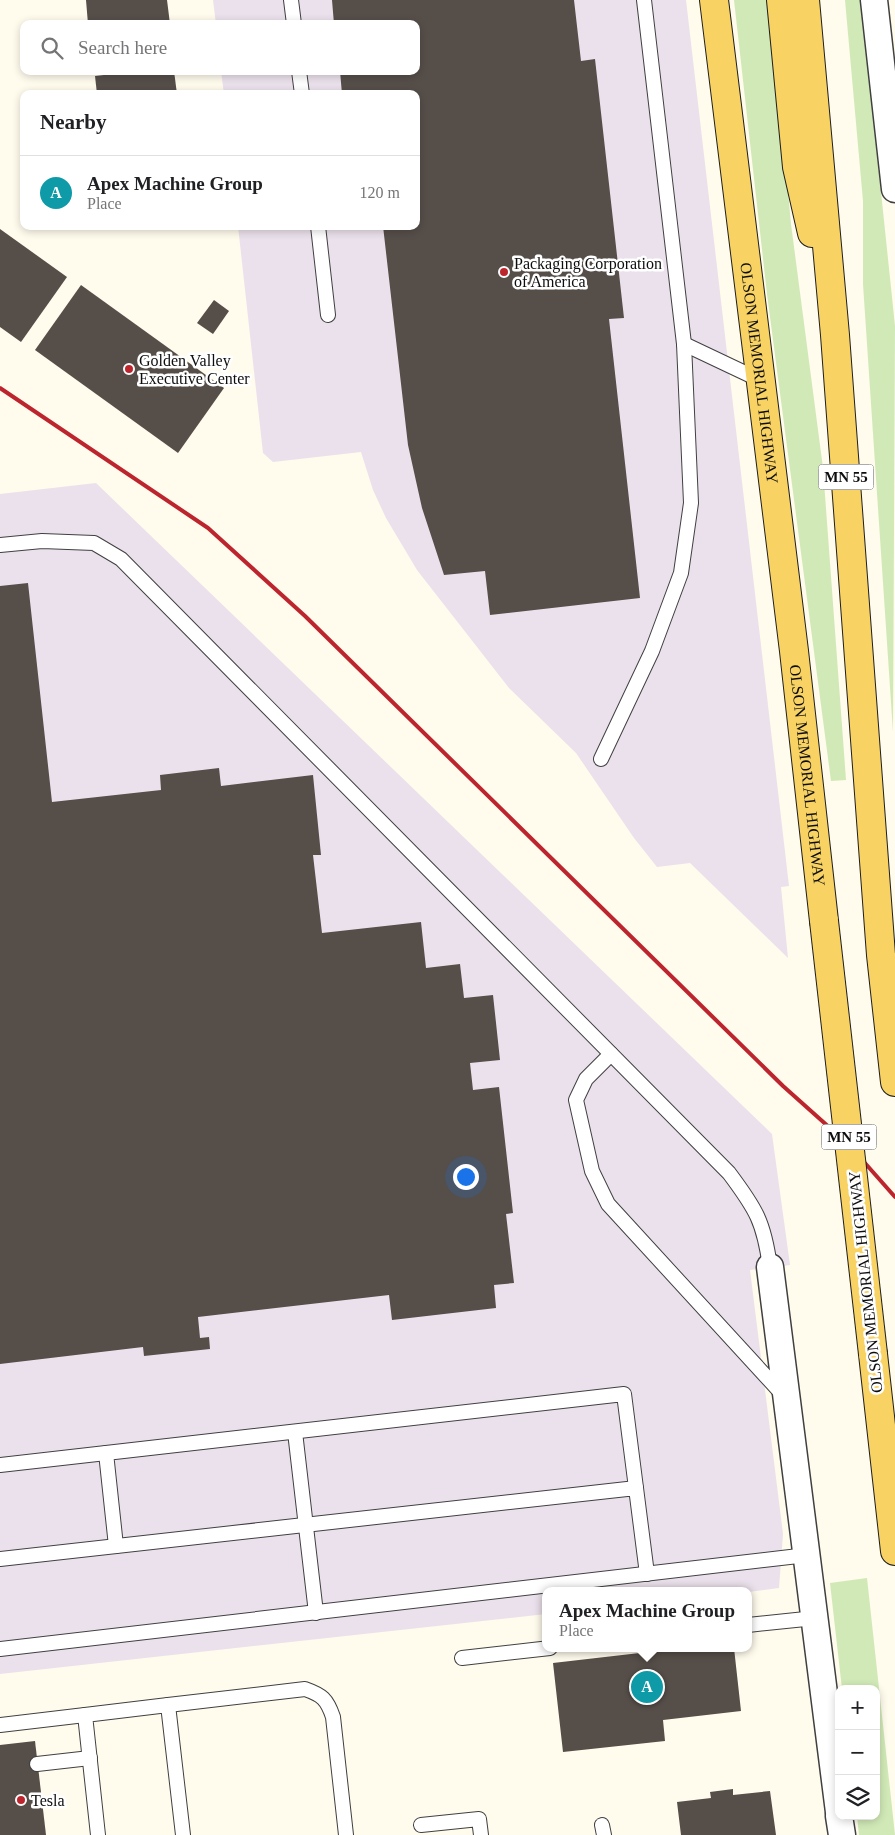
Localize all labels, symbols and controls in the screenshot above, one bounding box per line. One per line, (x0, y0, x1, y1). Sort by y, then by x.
search box (20, 20, 420, 75)
icon: search (38, 34, 66, 62)
text: Search here (78, 37, 167, 58)
text: Nearby (40, 110, 107, 134)
text: Apex Machine Group (87, 173, 263, 194)
text: A (50, 184, 62, 201)
text: 120 m (360, 184, 400, 201)
text: Place (87, 195, 122, 212)
place label: Packaging Corporation of America (514, 255, 662, 290)
street label: OLSON MEMORIAL HIGHWAY (737, 262, 781, 485)
marker: Packaging Corporation of America (498, 266, 510, 278)
place label: Golden Valley Executive Center (139, 352, 250, 387)
marker: Golden Valley Executive Center (123, 363, 135, 375)
road number: MN 55 (818, 464, 874, 490)
street label: OLSON MEMORIAL HIGHWAY (787, 664, 828, 888)
road number: MN 55 (822, 1124, 876, 1150)
your location (453, 1164, 479, 1190)
street label: OLSON MEMORIAL HIGHWAY (845, 1170, 886, 1394)
popup (542, 1587, 752, 1652)
text: Apex Machine Group (559, 1600, 735, 1621)
text: Place (559, 1622, 594, 1639)
pin: A (631, 1668, 663, 1706)
map controls (835, 1685, 880, 1820)
button: + (835, 1685, 880, 1730)
button: − (835, 1730, 880, 1775)
button: layers (835, 1775, 880, 1820)
place label: Tesla (31, 1792, 65, 1809)
marker: Tesla (15, 1794, 27, 1806)

